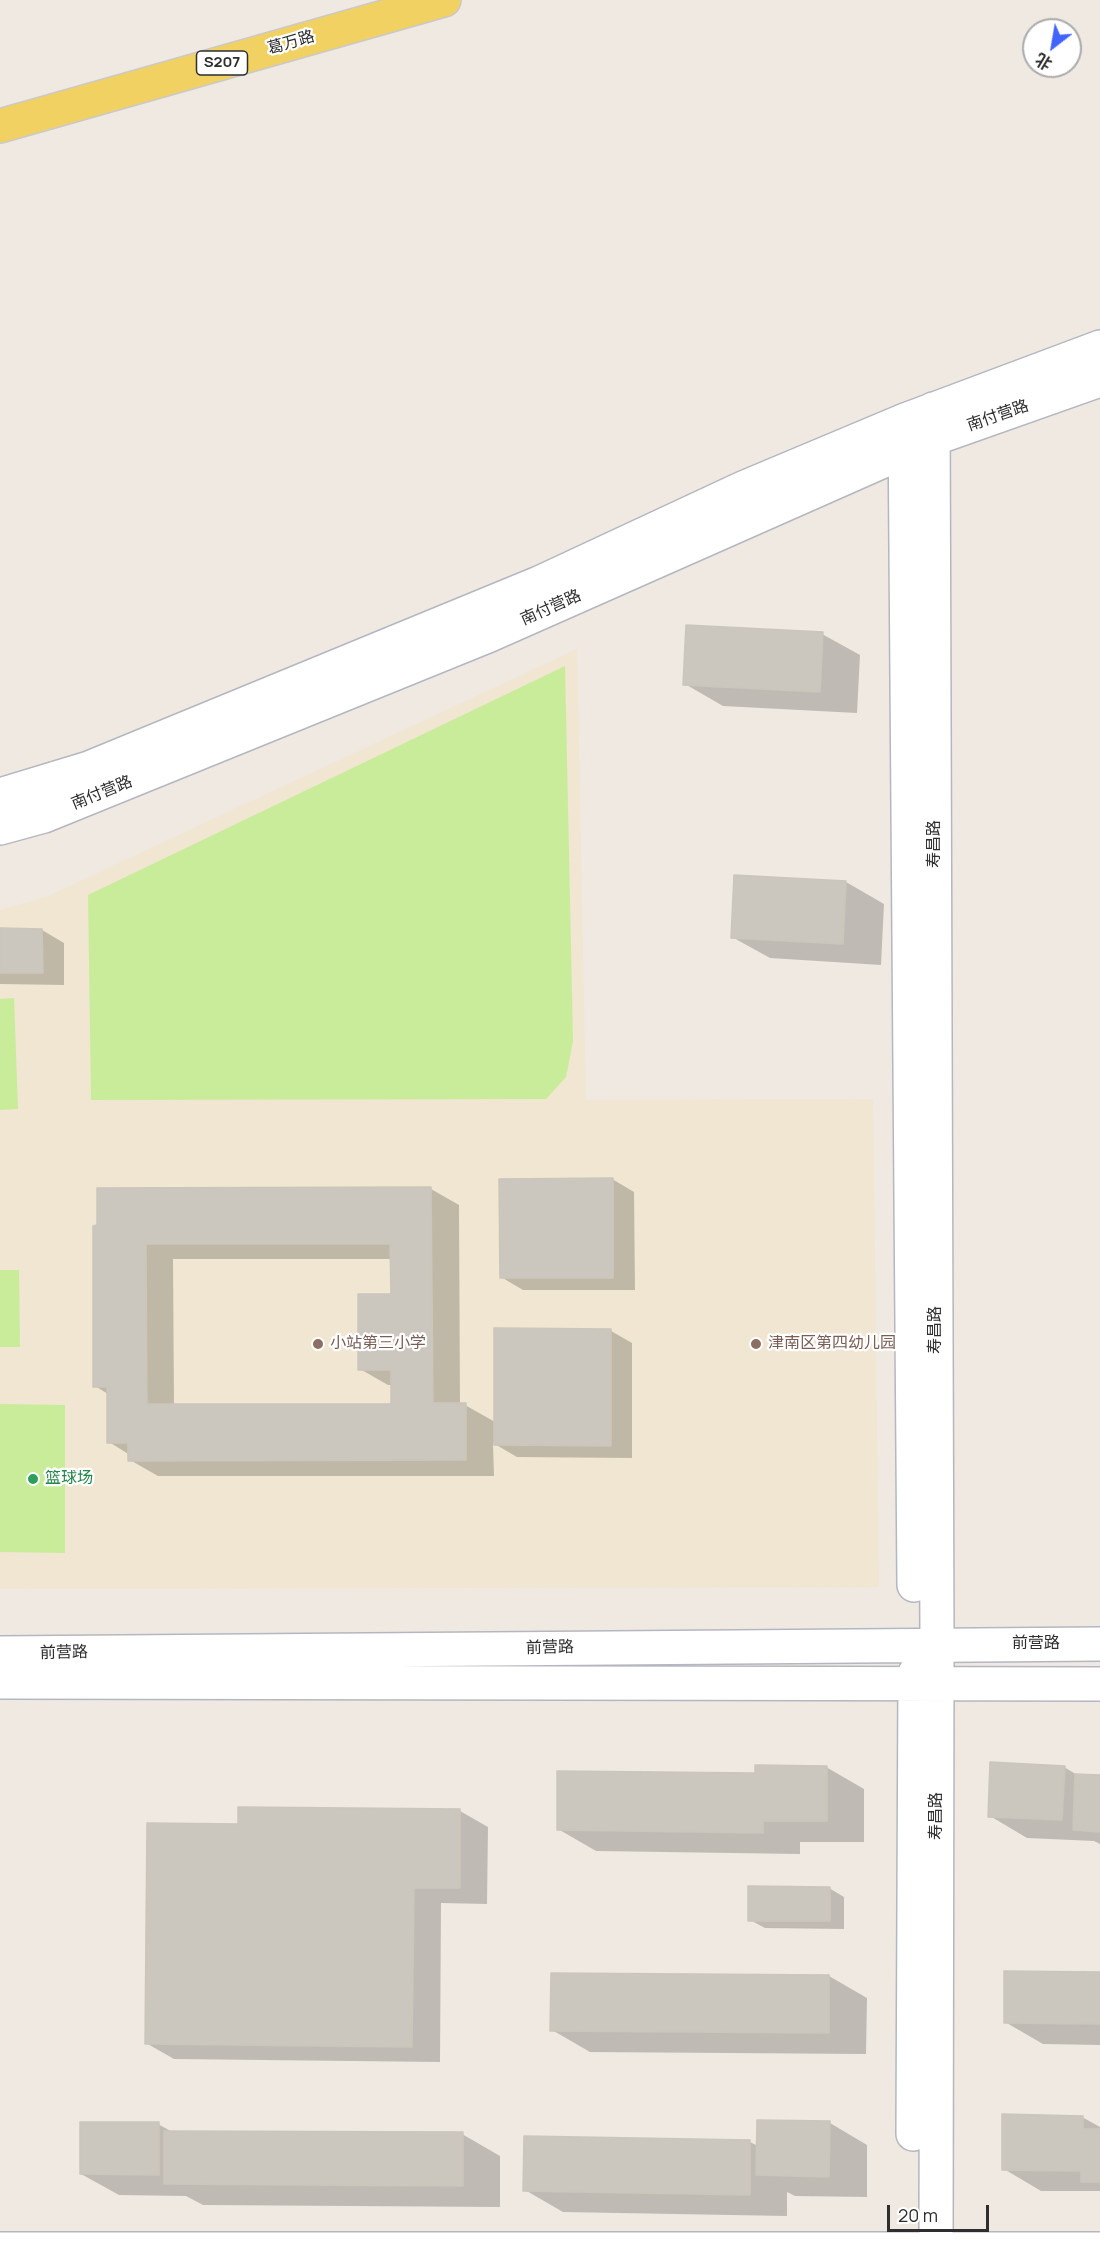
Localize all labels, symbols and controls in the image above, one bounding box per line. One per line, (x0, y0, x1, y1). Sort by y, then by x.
north arrow (1022, 18, 1082, 78)
street label: 葛万路 (265, 27, 317, 59)
text: 北 (1031, 48, 1056, 75)
road number: S207 (196, 51, 248, 75)
street label: 南付营路 (965, 397, 1031, 435)
street label: 南付营路 (518, 586, 584, 630)
street label: 南付营路 (69, 772, 135, 814)
street label: 寿昌路 (925, 820, 945, 868)
street label: 寿昌路 (926, 1306, 946, 1354)
place label: 小站第三小学 (330, 1334, 426, 1354)
place label: 津南区第四幼儿园 (768, 1334, 896, 1354)
marker: 小站第三小学 (311, 1337, 325, 1351)
marker: 津南区第四幼儿园 (749, 1337, 763, 1351)
place label: 篮球场 (45, 1469, 93, 1489)
marker: 篮球场 (26, 1472, 40, 1486)
street label: 前营路 (1012, 1634, 1060, 1654)
street label: 前营路 (526, 1638, 574, 1658)
street label: 前营路 (40, 1643, 88, 1663)
street label: 寿昌路 (927, 1792, 947, 1840)
scale bar (890, 2193, 992, 2231)
text: 20 m (898, 2203, 938, 2227)

